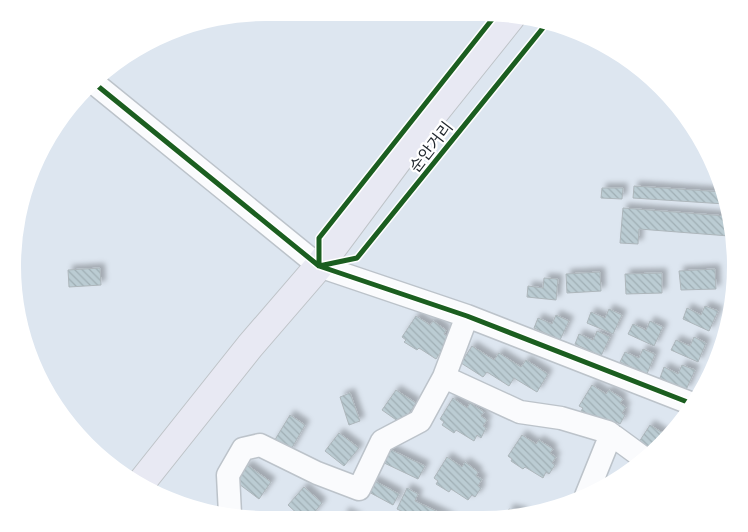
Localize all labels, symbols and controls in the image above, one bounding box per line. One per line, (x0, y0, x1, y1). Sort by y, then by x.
street label: 순안거리 (405, 118, 457, 176)

